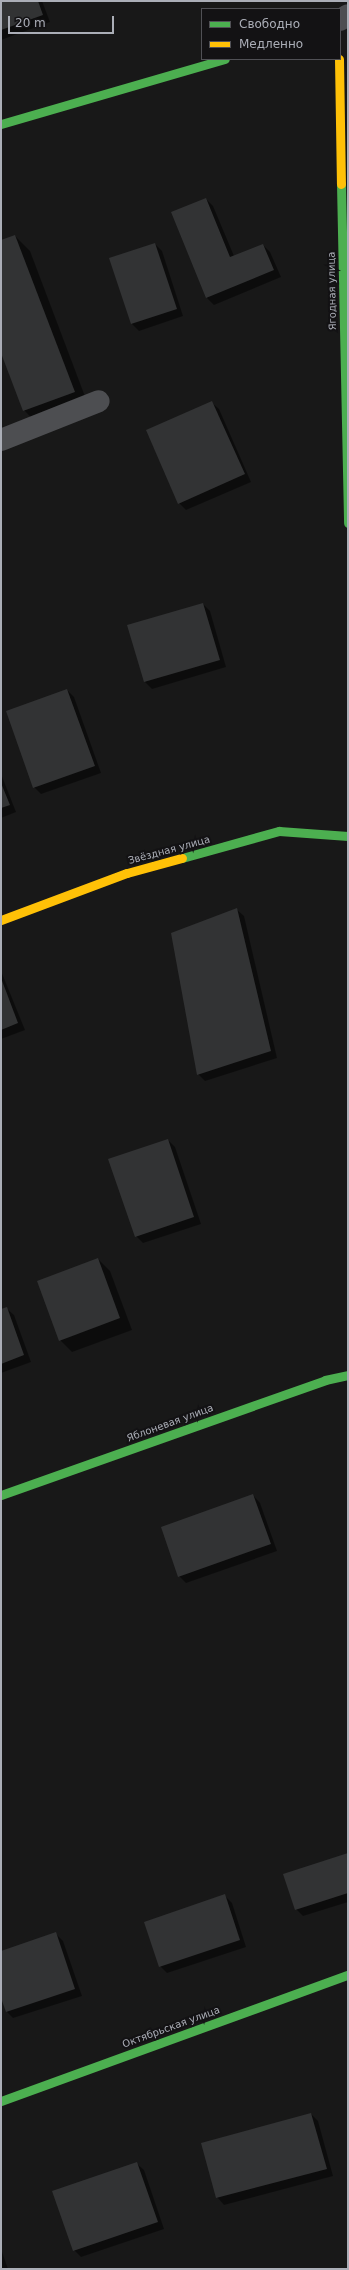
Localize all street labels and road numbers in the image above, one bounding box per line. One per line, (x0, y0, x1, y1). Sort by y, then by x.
street label: Ягодная улица (325, 251, 339, 331)
street label: Звёздная улица (127, 833, 211, 867)
street label: Яблоневая улица (125, 1402, 215, 1444)
street label: Октябрьская улица (121, 2004, 221, 2050)

